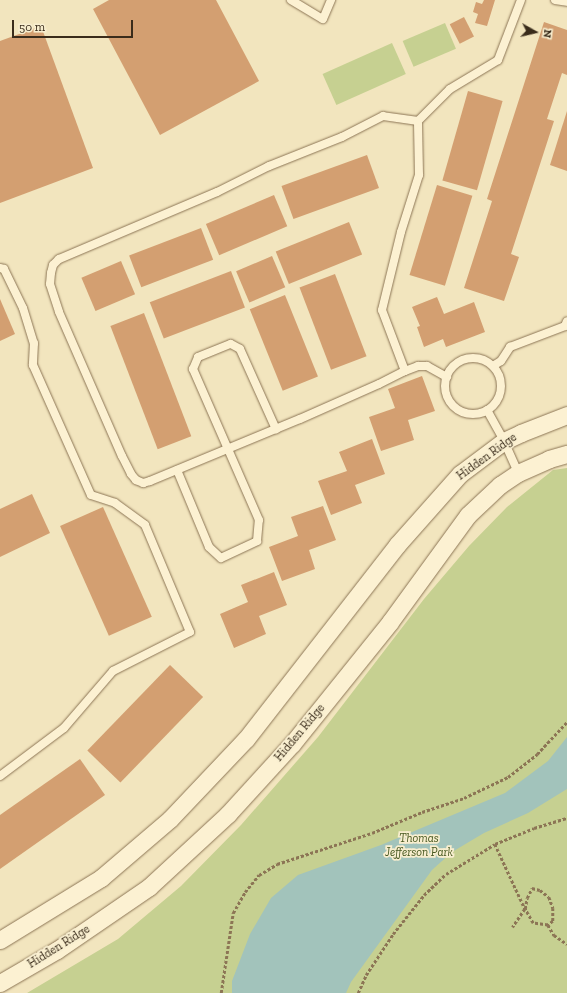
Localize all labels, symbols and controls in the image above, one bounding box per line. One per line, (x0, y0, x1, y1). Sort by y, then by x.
scale bar (14, 12, 135, 38)
north arrow (515, 12, 555, 52)
text: 50 m (19, 20, 45, 34)
text: N (540, 29, 554, 39)
street label: Hidden Ridge (454, 430, 520, 484)
street label: Hidden Ridge (272, 701, 328, 765)
park label: Thomas Jefferson Park (385, 832, 453, 860)
street label: Hidden Ridge (25, 922, 93, 972)

